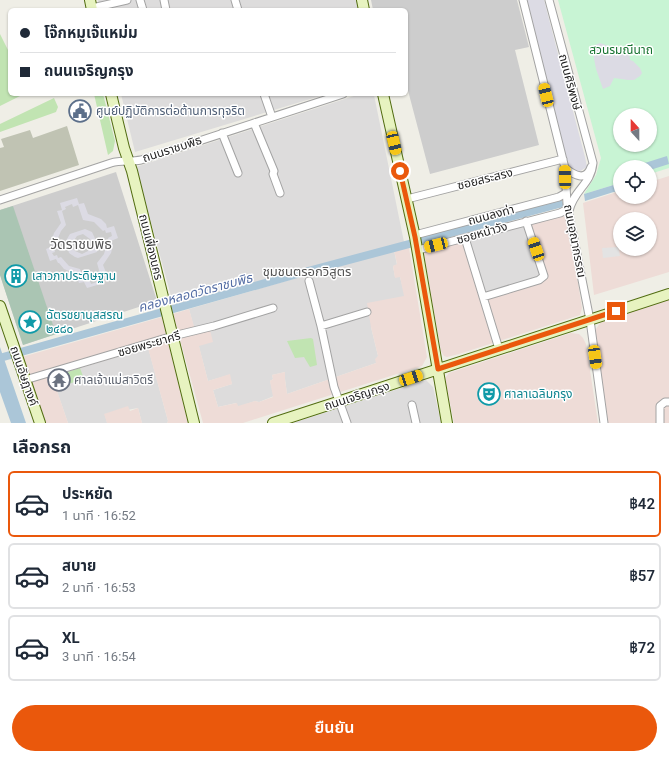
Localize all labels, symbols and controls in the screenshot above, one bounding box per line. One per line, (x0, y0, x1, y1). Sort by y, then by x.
text: โจ๊กหมูเจ๊แหม่ม (44, 24, 138, 42)
park label: สวนรมณีนาถ (589, 43, 653, 57)
street label: ถนนศิริพงษ์ (556, 52, 584, 112)
text: ถนนเจริญกรุง (44, 62, 134, 80)
car (537, 82, 555, 108)
public building icon: ศูนย์ปฏิบัติการต่อต้านการทุจริต (67, 98, 93, 124)
place label: ศูนย์ปฏิบัติการต่อต้านการทุจริต (96, 104, 245, 118)
north arrow (613, 108, 657, 152)
map controls (613, 108, 657, 256)
car (385, 130, 403, 156)
street label: ถนนราชบพิธ (141, 133, 203, 165)
button: locate (613, 160, 657, 204)
route start (391, 162, 409, 180)
street label: ซอยสระสรง (456, 165, 514, 193)
car (559, 165, 571, 189)
street label: ถนนลงท่า (466, 202, 516, 228)
street label: ถนนอุณากรรณ (561, 203, 589, 279)
street label: ถนนเฟื่องนคร (136, 212, 168, 281)
button: layers (613, 212, 657, 256)
street label: ซอยหน้าวัง (455, 219, 509, 247)
district label: วัดราชบพิธ (50, 236, 112, 252)
car (423, 236, 449, 254)
car (526, 236, 546, 262)
building icon: เสาวภาประดิษฐาน (3, 263, 29, 289)
district label: ชุมชนตรอกวิสูตร (263, 264, 351, 279)
place label: เสาวภาประดิษฐาน (32, 269, 116, 283)
water label: คลองหลอดวัดราชบพิธ (136, 270, 255, 315)
route end (607, 302, 625, 320)
place label: ฉัตรชยานุสสรณ ๒๔๘๐ (46, 308, 123, 336)
place icon: ฉัตรชยานุสสรณ ๒๔๘๐ (17, 309, 43, 335)
street label: ซอยพระยาศรี (116, 328, 182, 360)
street label: ถนนอัษฎางค์ (7, 344, 41, 408)
car (587, 344, 603, 370)
temple icon: ศาลเจ้าแม่สาวิตรี (46, 367, 72, 393)
car (398, 369, 424, 387)
place label: ศาลเจ้าแม่สาวิตรี (74, 373, 153, 387)
street label: ถนนเจริญกรุง (323, 379, 391, 413)
theatre icon: ศาลาเฉลิมกรุง (476, 381, 502, 407)
place label: ศาลาเฉลิมกรุง (504, 387, 573, 401)
text: เลือกรถ (12, 436, 71, 457)
text: ประหยัด (62, 485, 113, 503)
icon: car (14, 486, 50, 522)
text: ฿42 (629, 495, 655, 513)
text: 1 นาที · 16:52 (62, 508, 136, 523)
text: สบาย (62, 557, 96, 575)
icon: car (14, 558, 50, 594)
text: ฿57 (629, 567, 655, 585)
text: 2 นาที · 16:53 (62, 580, 136, 595)
text: XL (62, 629, 80, 647)
icon: car (14, 630, 50, 666)
text: ฿72 (629, 639, 655, 657)
text: 3 นาที · 16:54 (62, 649, 136, 664)
button: ยืนยัน (12, 705, 657, 751)

